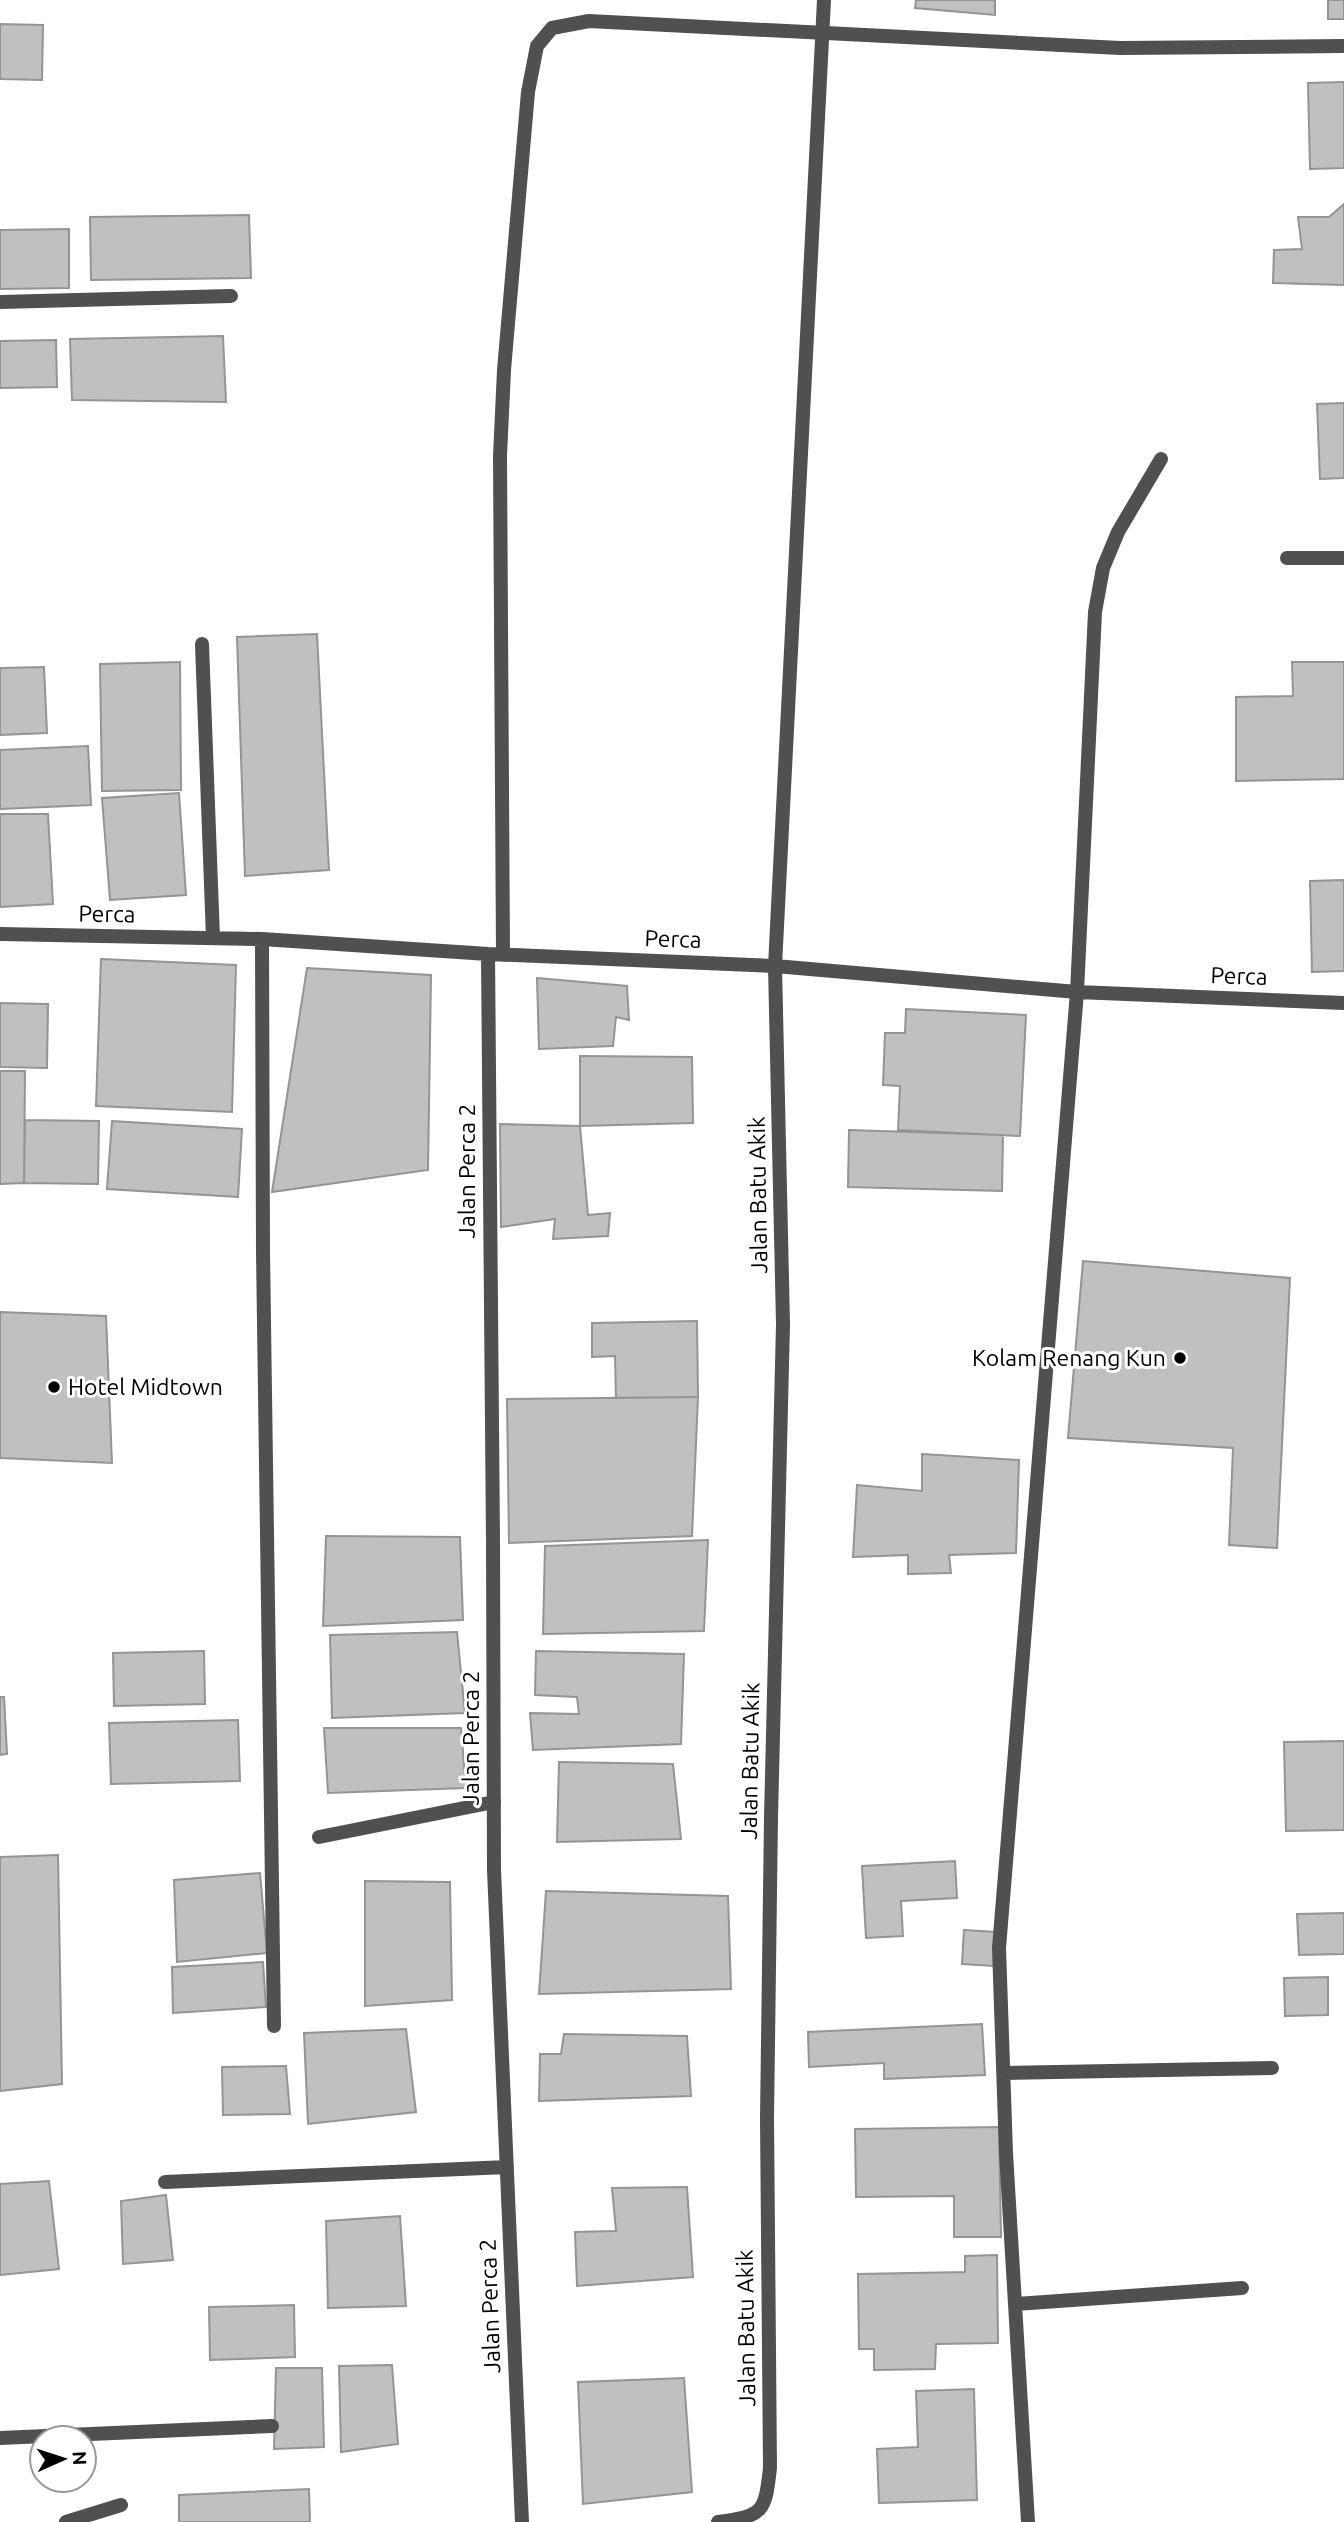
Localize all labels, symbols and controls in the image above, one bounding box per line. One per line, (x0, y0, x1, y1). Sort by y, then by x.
street label: Perca (78, 901, 136, 926)
street label: Perca (644, 925, 702, 952)
street label: Perca (1210, 962, 1268, 989)
street label: Jalan Perca 2 (454, 1104, 479, 1238)
street label: Jalan Batu Akik (744, 1116, 771, 1274)
place label: Kolam Renang Kun (972, 1345, 1166, 1370)
marker: Kolam Renang Kun (1172, 1350, 1188, 1366)
place label: Hotel Midtown (68, 1374, 223, 1399)
marker: Hotel Midtown (46, 1379, 62, 1395)
street label: Jalan Perca 2 (458, 1671, 483, 1805)
street label: Jalan Batu Akik (736, 1682, 763, 1840)
street label: Jalan Perca 2 (475, 2238, 504, 2374)
street label: Jalan Batu Akik (732, 2249, 759, 2407)
north arrow (28, 2424, 98, 2494)
text: N (69, 2450, 91, 2466)

